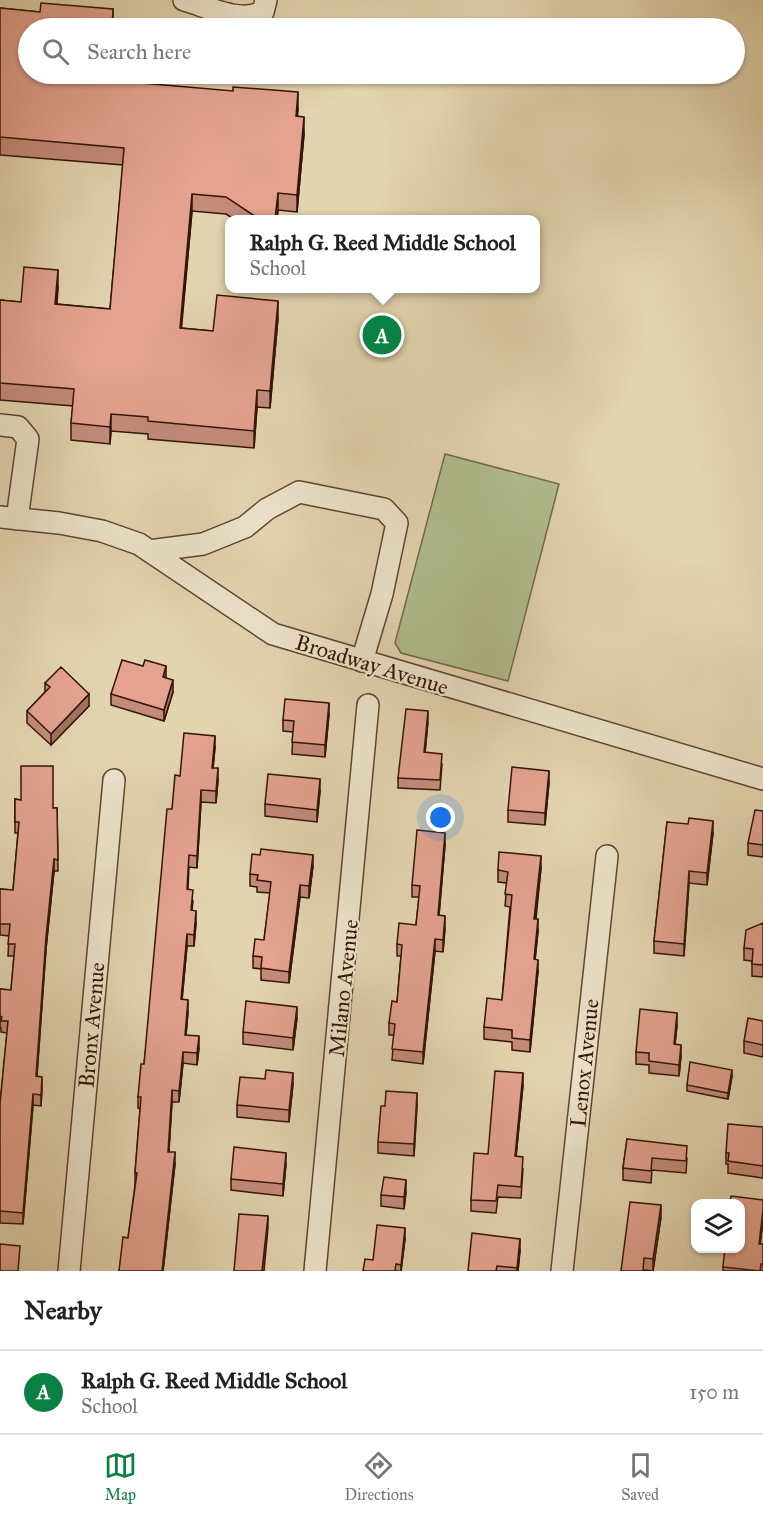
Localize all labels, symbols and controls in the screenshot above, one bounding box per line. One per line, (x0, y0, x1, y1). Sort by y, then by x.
search box (18, 18, 745, 84)
icon: search (39, 35, 72, 68)
text: Search here (87, 38, 191, 65)
popup (225, 215, 540, 293)
text: Ralph G. Reed Middle School (249, 229, 516, 256)
text: School (249, 256, 306, 280)
pin: A (362, 312, 401, 358)
street label: Broadway Avenue (292, 628, 452, 701)
your location (426, 803, 455, 832)
street label: Milano Avenue (323, 918, 364, 1058)
street label: Bronx Avenue (73, 961, 110, 1089)
street label: Lenox Avenue (564, 998, 605, 1129)
map controls (691, 1199, 745, 1253)
button: layers (691, 1199, 745, 1253)
text: Nearby (24, 1294, 102, 1326)
text: Ralph G. Reed Middle School (81, 1367, 347, 1394)
text: A (37, 1380, 50, 1404)
text: 150 m (689, 1380, 739, 1404)
text: School (81, 1394, 138, 1418)
tab: Map (104, 1449, 137, 1504)
tab: Directions (345, 1449, 413, 1504)
tab: Saved (621, 1449, 659, 1504)

